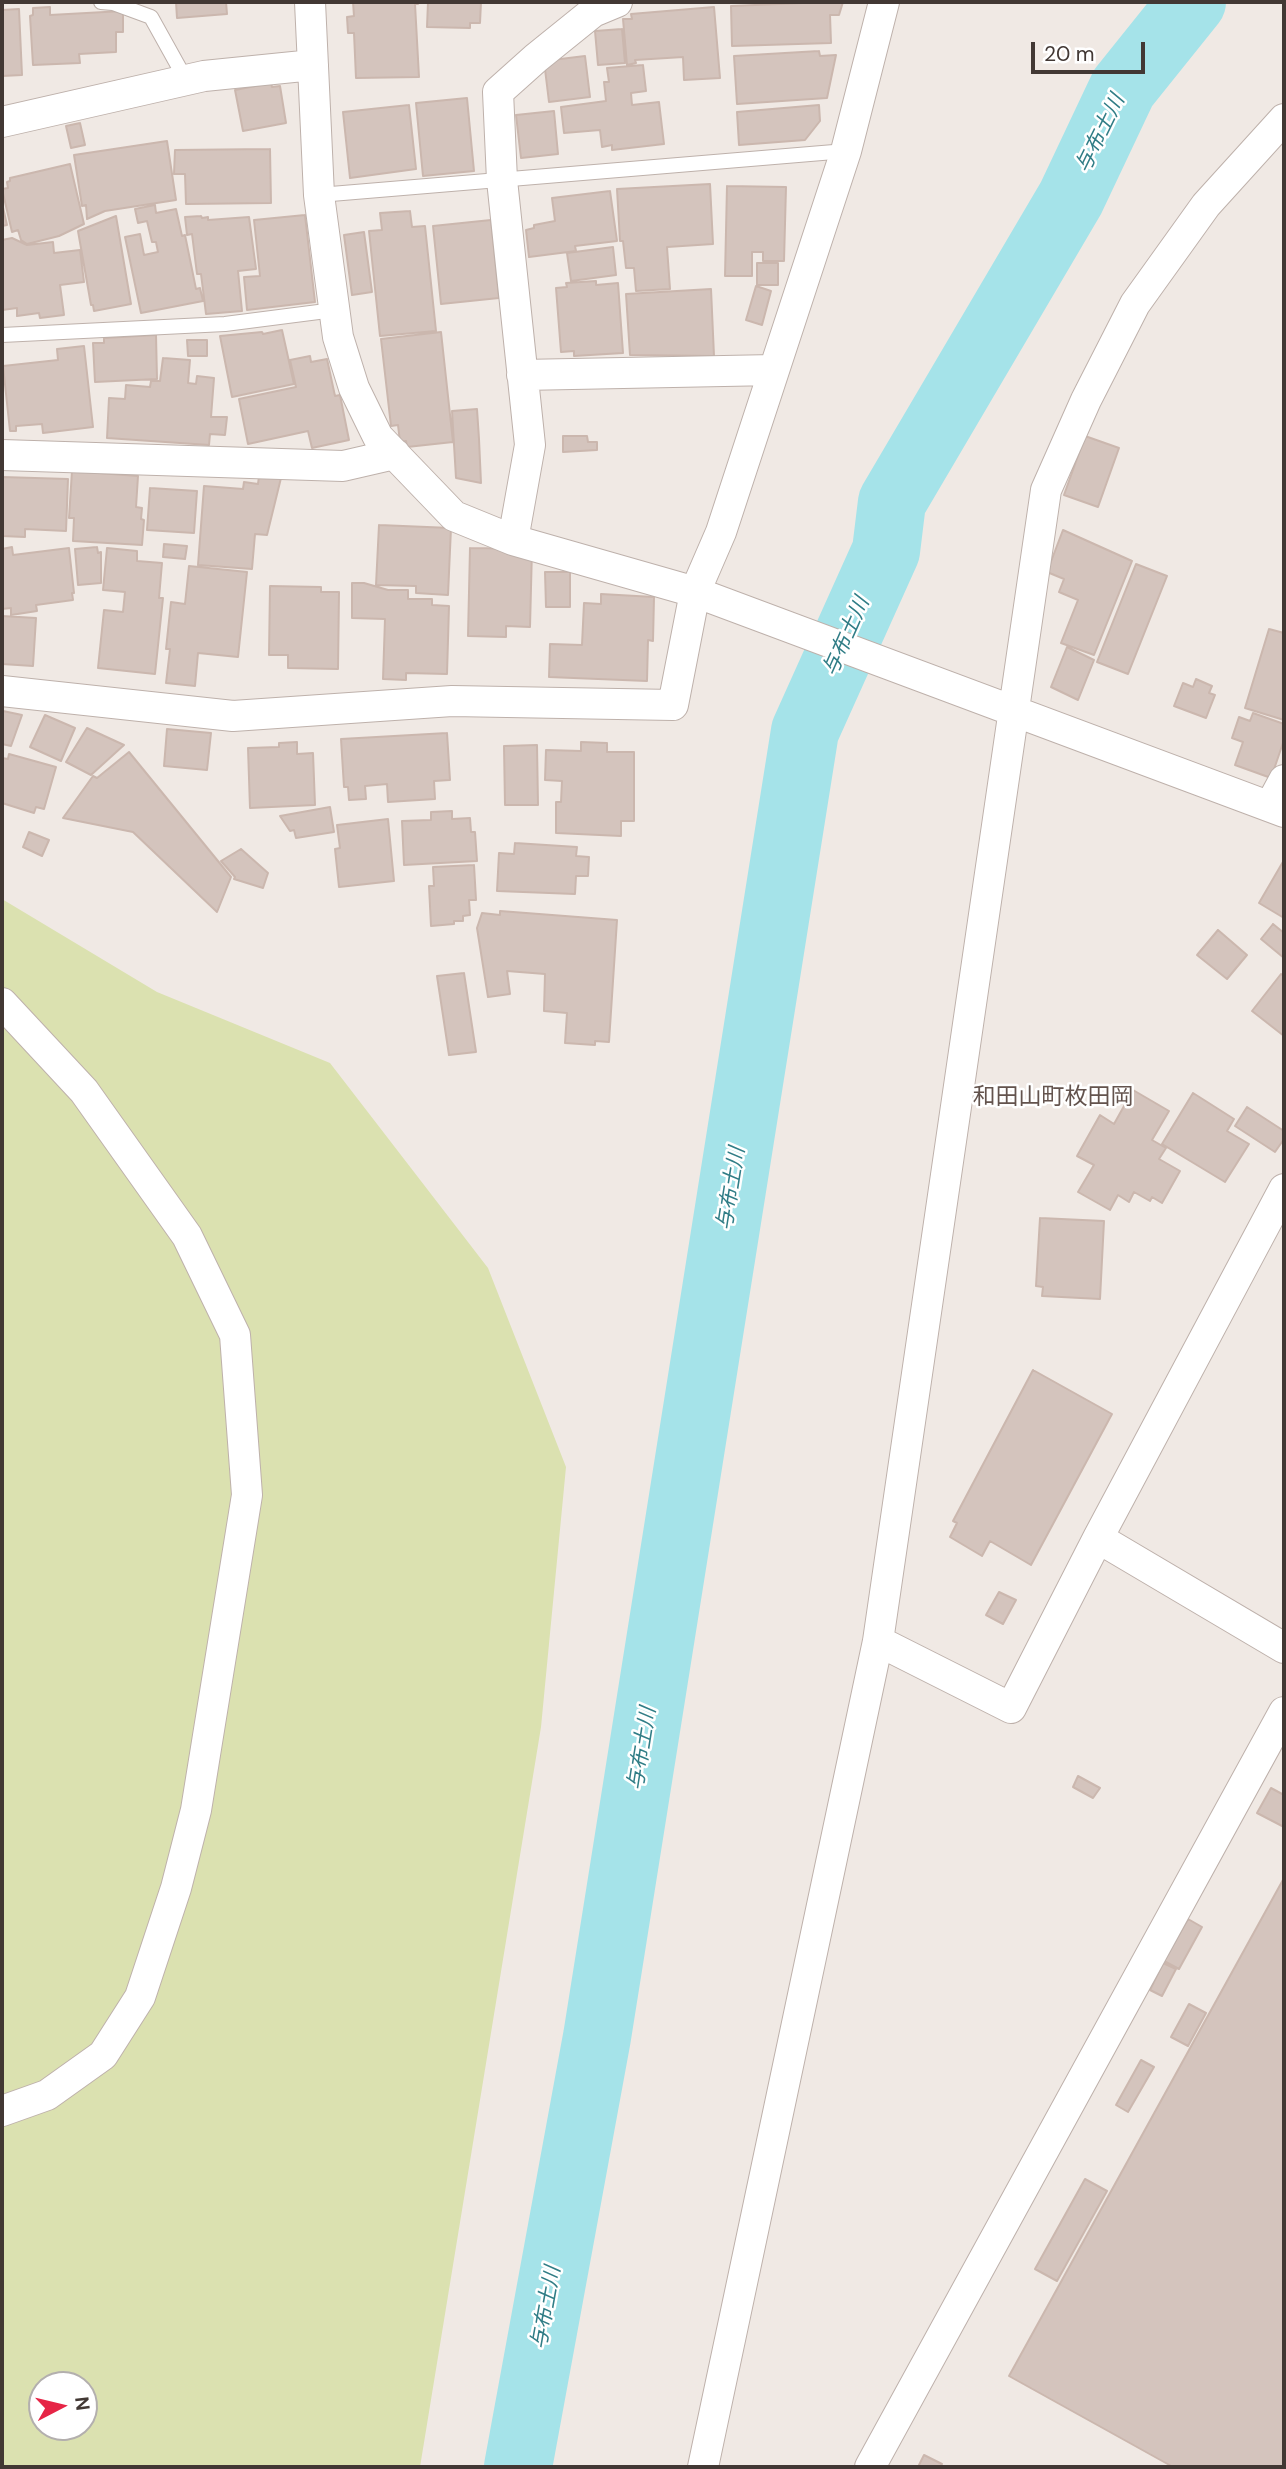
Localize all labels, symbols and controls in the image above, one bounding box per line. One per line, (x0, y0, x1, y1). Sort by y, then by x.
scale bar (1034, 28, 1148, 72)
text: 20 m (1044, 40, 1095, 68)
water label: 与布土川 (1071, 91, 1131, 177)
water label: 与布土川 (818, 594, 876, 680)
district label: 和田山町枚田岡 (973, 1084, 1133, 1112)
water label: 与布土川 (713, 1146, 751, 1232)
water label: 与布土川 (624, 1706, 662, 1792)
water label: 与布土川 (527, 2264, 567, 2352)
north arrow (28, 2371, 98, 2441)
text: N (69, 2395, 96, 2412)

